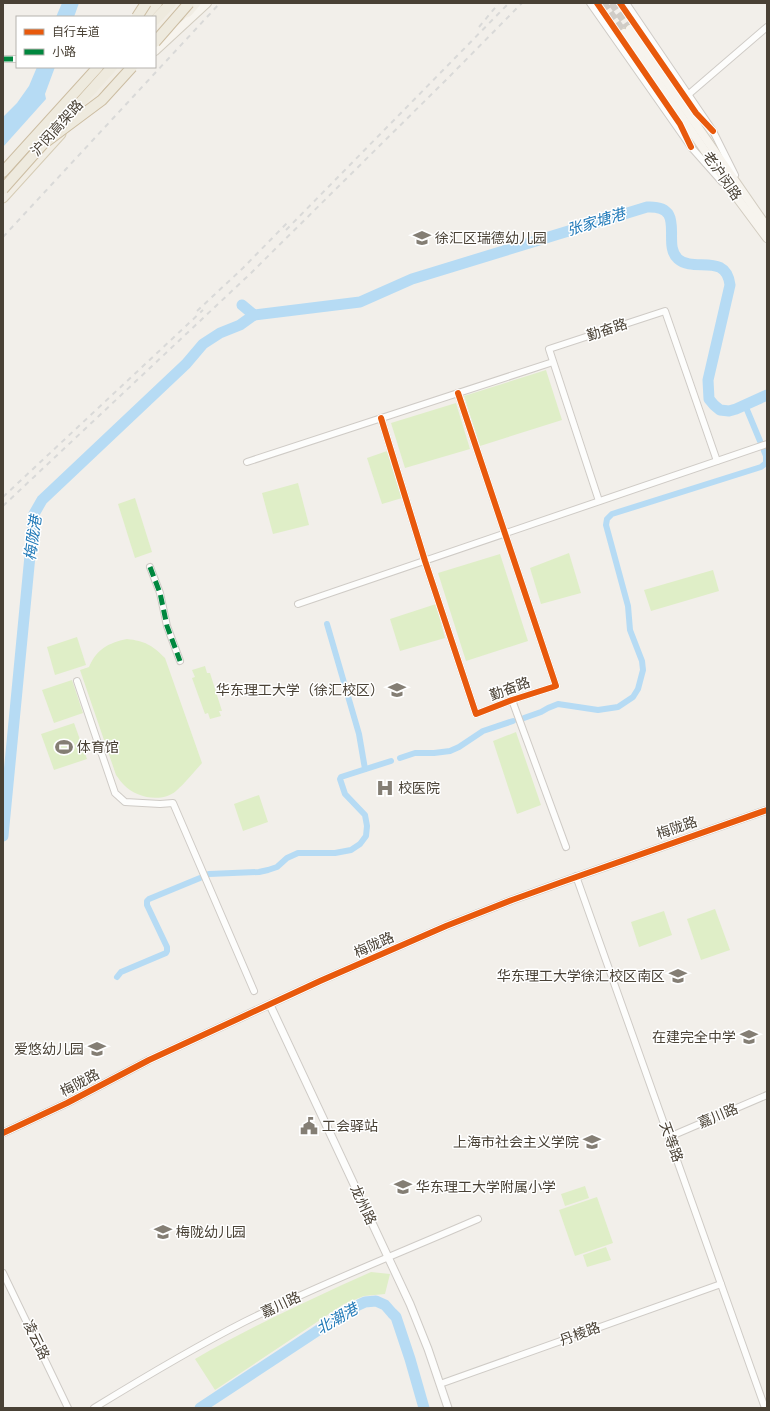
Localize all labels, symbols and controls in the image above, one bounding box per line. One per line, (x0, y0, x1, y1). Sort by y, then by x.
legend (16, 16, 156, 68)
text: 自行车道 (52, 25, 100, 39)
text: 小路 (52, 45, 76, 59)
street label: 沪闵高架路 (27, 96, 87, 160)
street label: 老沪闵路 (699, 148, 745, 204)
water label: 张家塘港 (565, 204, 629, 239)
school or university icon: 徐汇区瑞德幼儿园 (412, 228, 432, 248)
place label: 徐汇区瑞德幼儿园 (435, 230, 547, 247)
street label: 勤奋路 (584, 315, 630, 345)
water label: 梅陇港 (21, 512, 45, 562)
street label: 勤奋路 (487, 674, 533, 704)
school or university icon: 华东理工大学（徐汇校区） (387, 680, 407, 700)
place label: 华东理工大学（徐汇校区） (216, 682, 384, 699)
sports icon: 体育馆 (54, 737, 74, 757)
place label: 体育馆 (77, 739, 119, 756)
hospital icon: 校医院 (375, 778, 395, 798)
place label: 校医院 (398, 780, 440, 797)
street label: 梅陇路 (654, 813, 700, 843)
street label: 梅陇路 (351, 929, 397, 961)
school or university icon: 华东理工大学徐汇校区南区 (668, 966, 688, 986)
place label: 华东理工大学徐汇校区南区 (497, 968, 665, 985)
school or university icon: 在建完全中学 (739, 1027, 759, 1047)
place label: 在建完全中学 (652, 1029, 736, 1046)
school or university icon: 爱悠幼儿园 (87, 1039, 107, 1059)
place label: 爱悠幼儿园 (14, 1041, 84, 1058)
street label: 梅陇路 (57, 1066, 103, 1100)
street label: 嘉川路 (695, 1100, 741, 1132)
public building icon: 工会驿站 (299, 1116, 319, 1136)
place label: 工会驿站 (322, 1118, 378, 1135)
street label: 天等路 (656, 1119, 686, 1165)
school or university icon: 上海市社会主义学院 (582, 1132, 602, 1152)
place label: 上海市社会主义学院 (453, 1134, 579, 1151)
school or university icon: 华东理工大学附属小学 (393, 1177, 413, 1197)
place label: 华东理工大学附属小学 (416, 1179, 556, 1196)
street label: 龙州路 (346, 1182, 380, 1228)
school or university icon: 梅陇幼儿园 (153, 1222, 173, 1242)
place label: 梅陇幼儿园 (176, 1224, 246, 1241)
street label: 嘉川路 (258, 1288, 304, 1322)
water label: 北潮港 (313, 1299, 363, 1338)
street label: 凌云路 (19, 1317, 53, 1363)
street label: 丹棱路 (557, 1319, 603, 1349)

